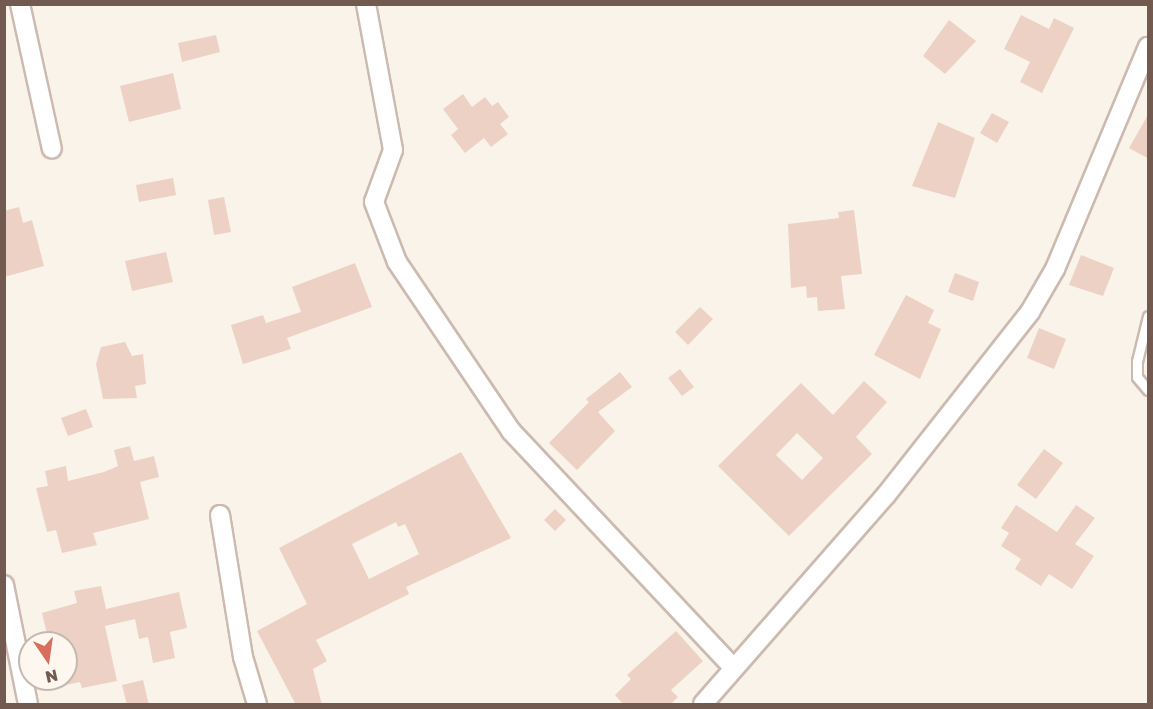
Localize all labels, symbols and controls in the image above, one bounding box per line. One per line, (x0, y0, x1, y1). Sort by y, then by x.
north arrow (18, 631, 78, 691)
text: N (43, 665, 60, 688)

